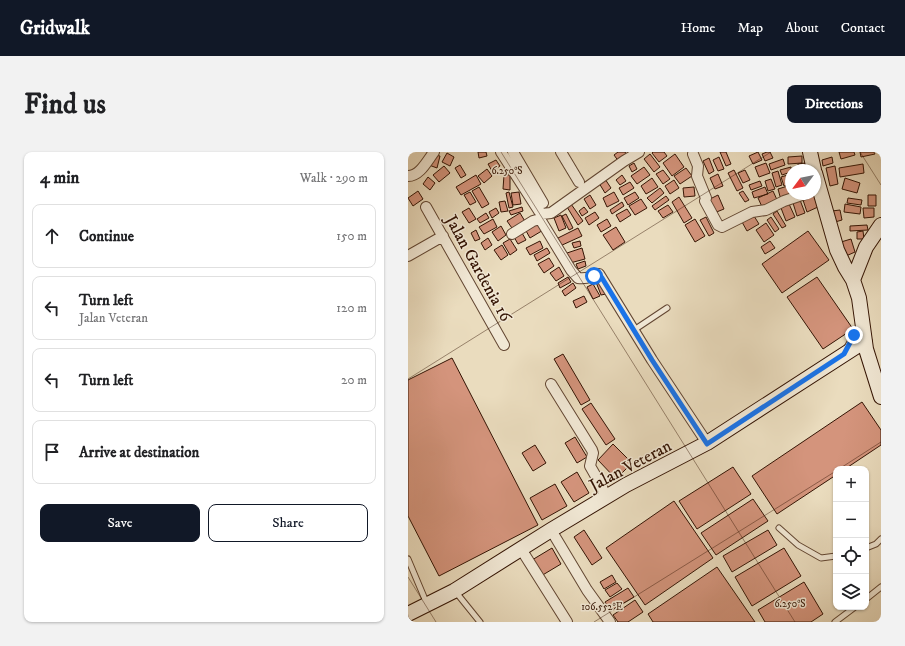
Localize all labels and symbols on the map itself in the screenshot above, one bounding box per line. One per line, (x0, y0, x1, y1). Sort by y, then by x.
north arrow (785, 164, 821, 200)
text: 6.250°S (491, 165, 523, 177)
street label: Jalan Gardenia 16 (439, 210, 517, 327)
route start (585, 267, 603, 285)
route end (845, 326, 863, 344)
street label: Jalan Veteran (584, 435, 676, 498)
text: 6.250°S (774, 598, 806, 610)
text: 106.552°E (581, 601, 623, 613)

